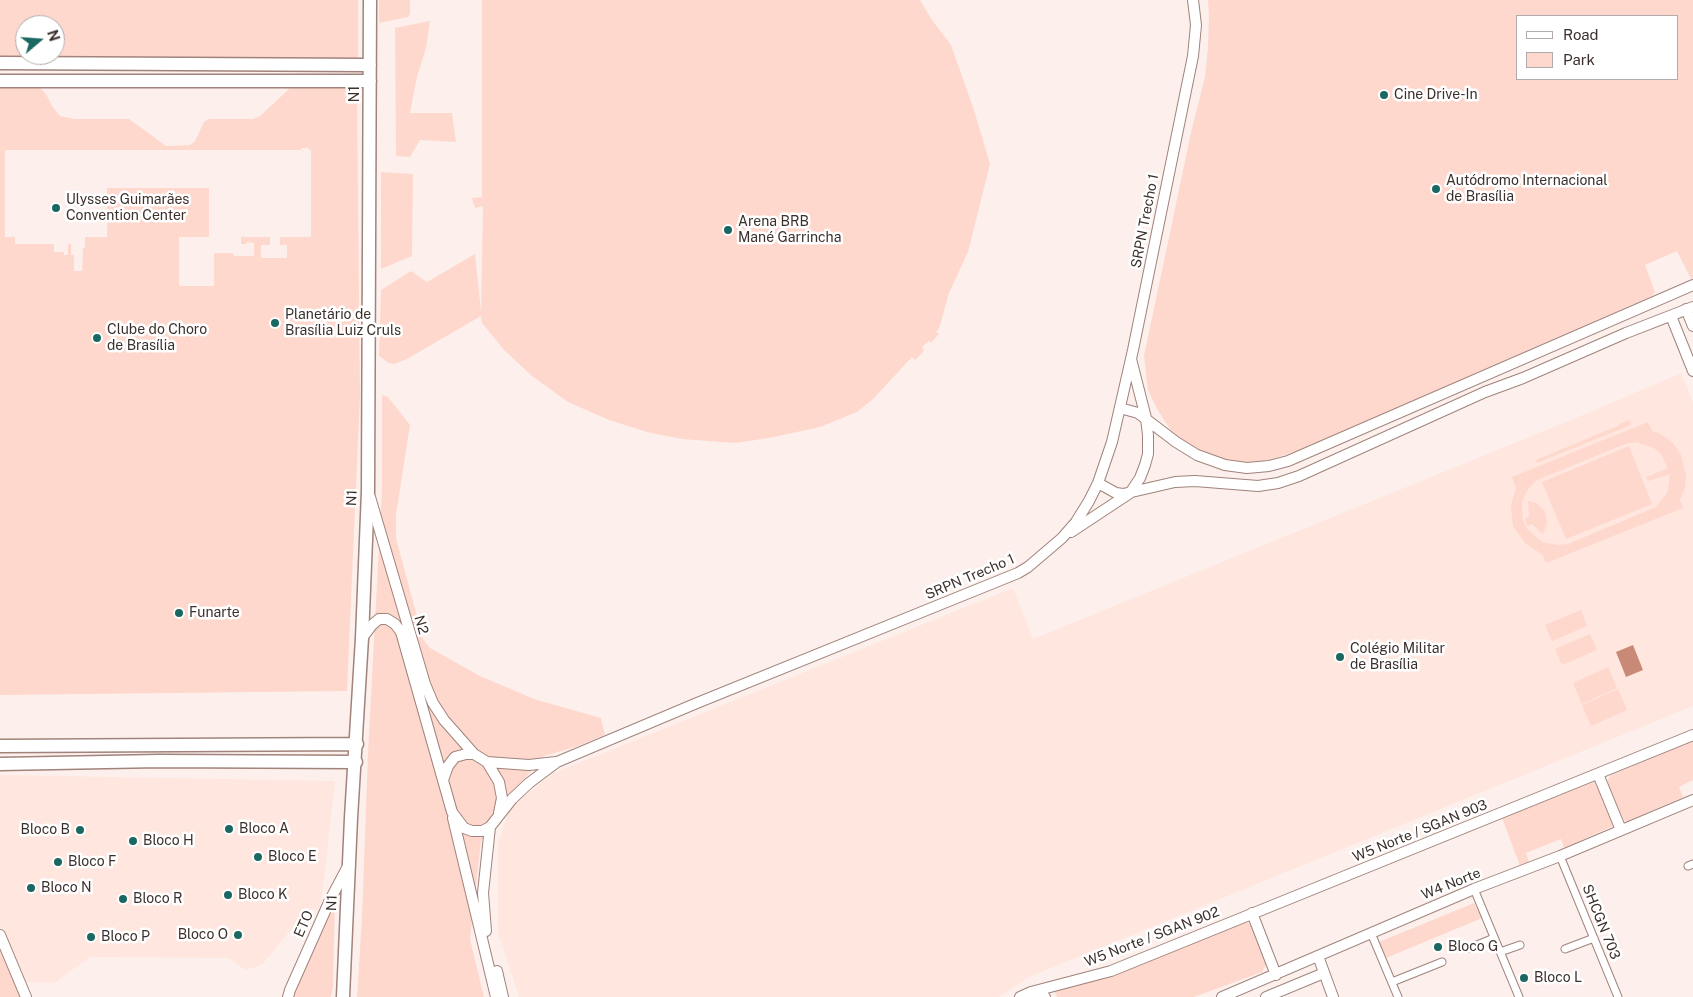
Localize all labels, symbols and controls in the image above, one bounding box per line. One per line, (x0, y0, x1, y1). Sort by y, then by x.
north arrow (15, 15, 65, 65)
legend (1516, 15, 1678, 80)
text: Road (1563, 26, 1599, 43)
text: N (44, 28, 63, 43)
text: Park (1563, 51, 1595, 68)
street label: N1 (347, 86, 363, 102)
place label: Cine Drive-In (1394, 87, 1478, 103)
marker: Cine Drive-In (1378, 89, 1390, 101)
street label: SRPN Trecho 1 (1128, 173, 1162, 269)
place label: Autódromo Internacional de Brasília (1446, 173, 1607, 206)
marker: Autódromo Internacional de Brasília (1430, 183, 1442, 195)
place label: Ulysses Guimarães Convention Center (66, 192, 189, 224)
marker: Ulysses Guimarães Convention Center (50, 202, 62, 214)
place label: Arena BRB Mané Garrincha (738, 214, 841, 246)
marker: Arena BRB Mané Garrincha (722, 224, 734, 236)
place label: Planetário de Brasília Luiz Cruls (285, 307, 401, 340)
marker: Planetário de Brasília Luiz Cruls (269, 317, 281, 329)
place label: Clube do Choro de Brasília (107, 322, 207, 354)
marker: Clube do Choro de Brasília (91, 332, 103, 344)
street label: N1 (343, 490, 361, 506)
street label: SRPN Trecho 1 (923, 551, 1017, 603)
place label: Funarte (189, 605, 240, 621)
marker: Funarte (173, 607, 185, 619)
street label: N2 (410, 614, 432, 636)
place label: Colégio Militar de Brasília (1350, 641, 1445, 674)
marker: Colégio Militar de Brasília (1334, 651, 1346, 663)
street label: W5 Norte / SGAN 903 (1350, 796, 1490, 866)
place label: Bloco A (239, 821, 289, 837)
place label: Bloco B (21, 822, 70, 838)
marker: Bloco A (223, 823, 235, 835)
marker: Bloco B (74, 824, 86, 836)
place label: Bloco H (143, 833, 194, 849)
marker: Bloco H (127, 835, 139, 847)
place label: Bloco E (268, 849, 317, 865)
marker: Bloco E (252, 851, 264, 863)
place label: Bloco F (68, 854, 116, 870)
marker: Bloco F (52, 856, 64, 868)
street label: W4 Norte (1419, 865, 1483, 903)
place label: Bloco N (41, 880, 92, 896)
marker: Bloco N (25, 882, 37, 894)
street label: SHCGN 703 (1578, 882, 1624, 962)
place label: Bloco K (238, 887, 288, 903)
marker: Bloco K (222, 889, 234, 901)
place label: Bloco R (133, 891, 183, 907)
marker: Bloco R (117, 893, 129, 905)
street label: N1 (323, 895, 341, 911)
street label: W5 Norte / SGAN 902 (1082, 903, 1222, 971)
street label: ETO (291, 908, 317, 940)
place label: Bloco O (178, 927, 228, 943)
place label: Bloco P (101, 929, 150, 945)
marker: Bloco O (232, 929, 244, 941)
marker: Bloco P (85, 931, 97, 943)
place label: Bloco G (1448, 939, 1498, 955)
marker: Bloco G (1432, 941, 1444, 953)
place label: Bloco L (1534, 970, 1582, 986)
marker: Bloco L (1518, 972, 1530, 984)

